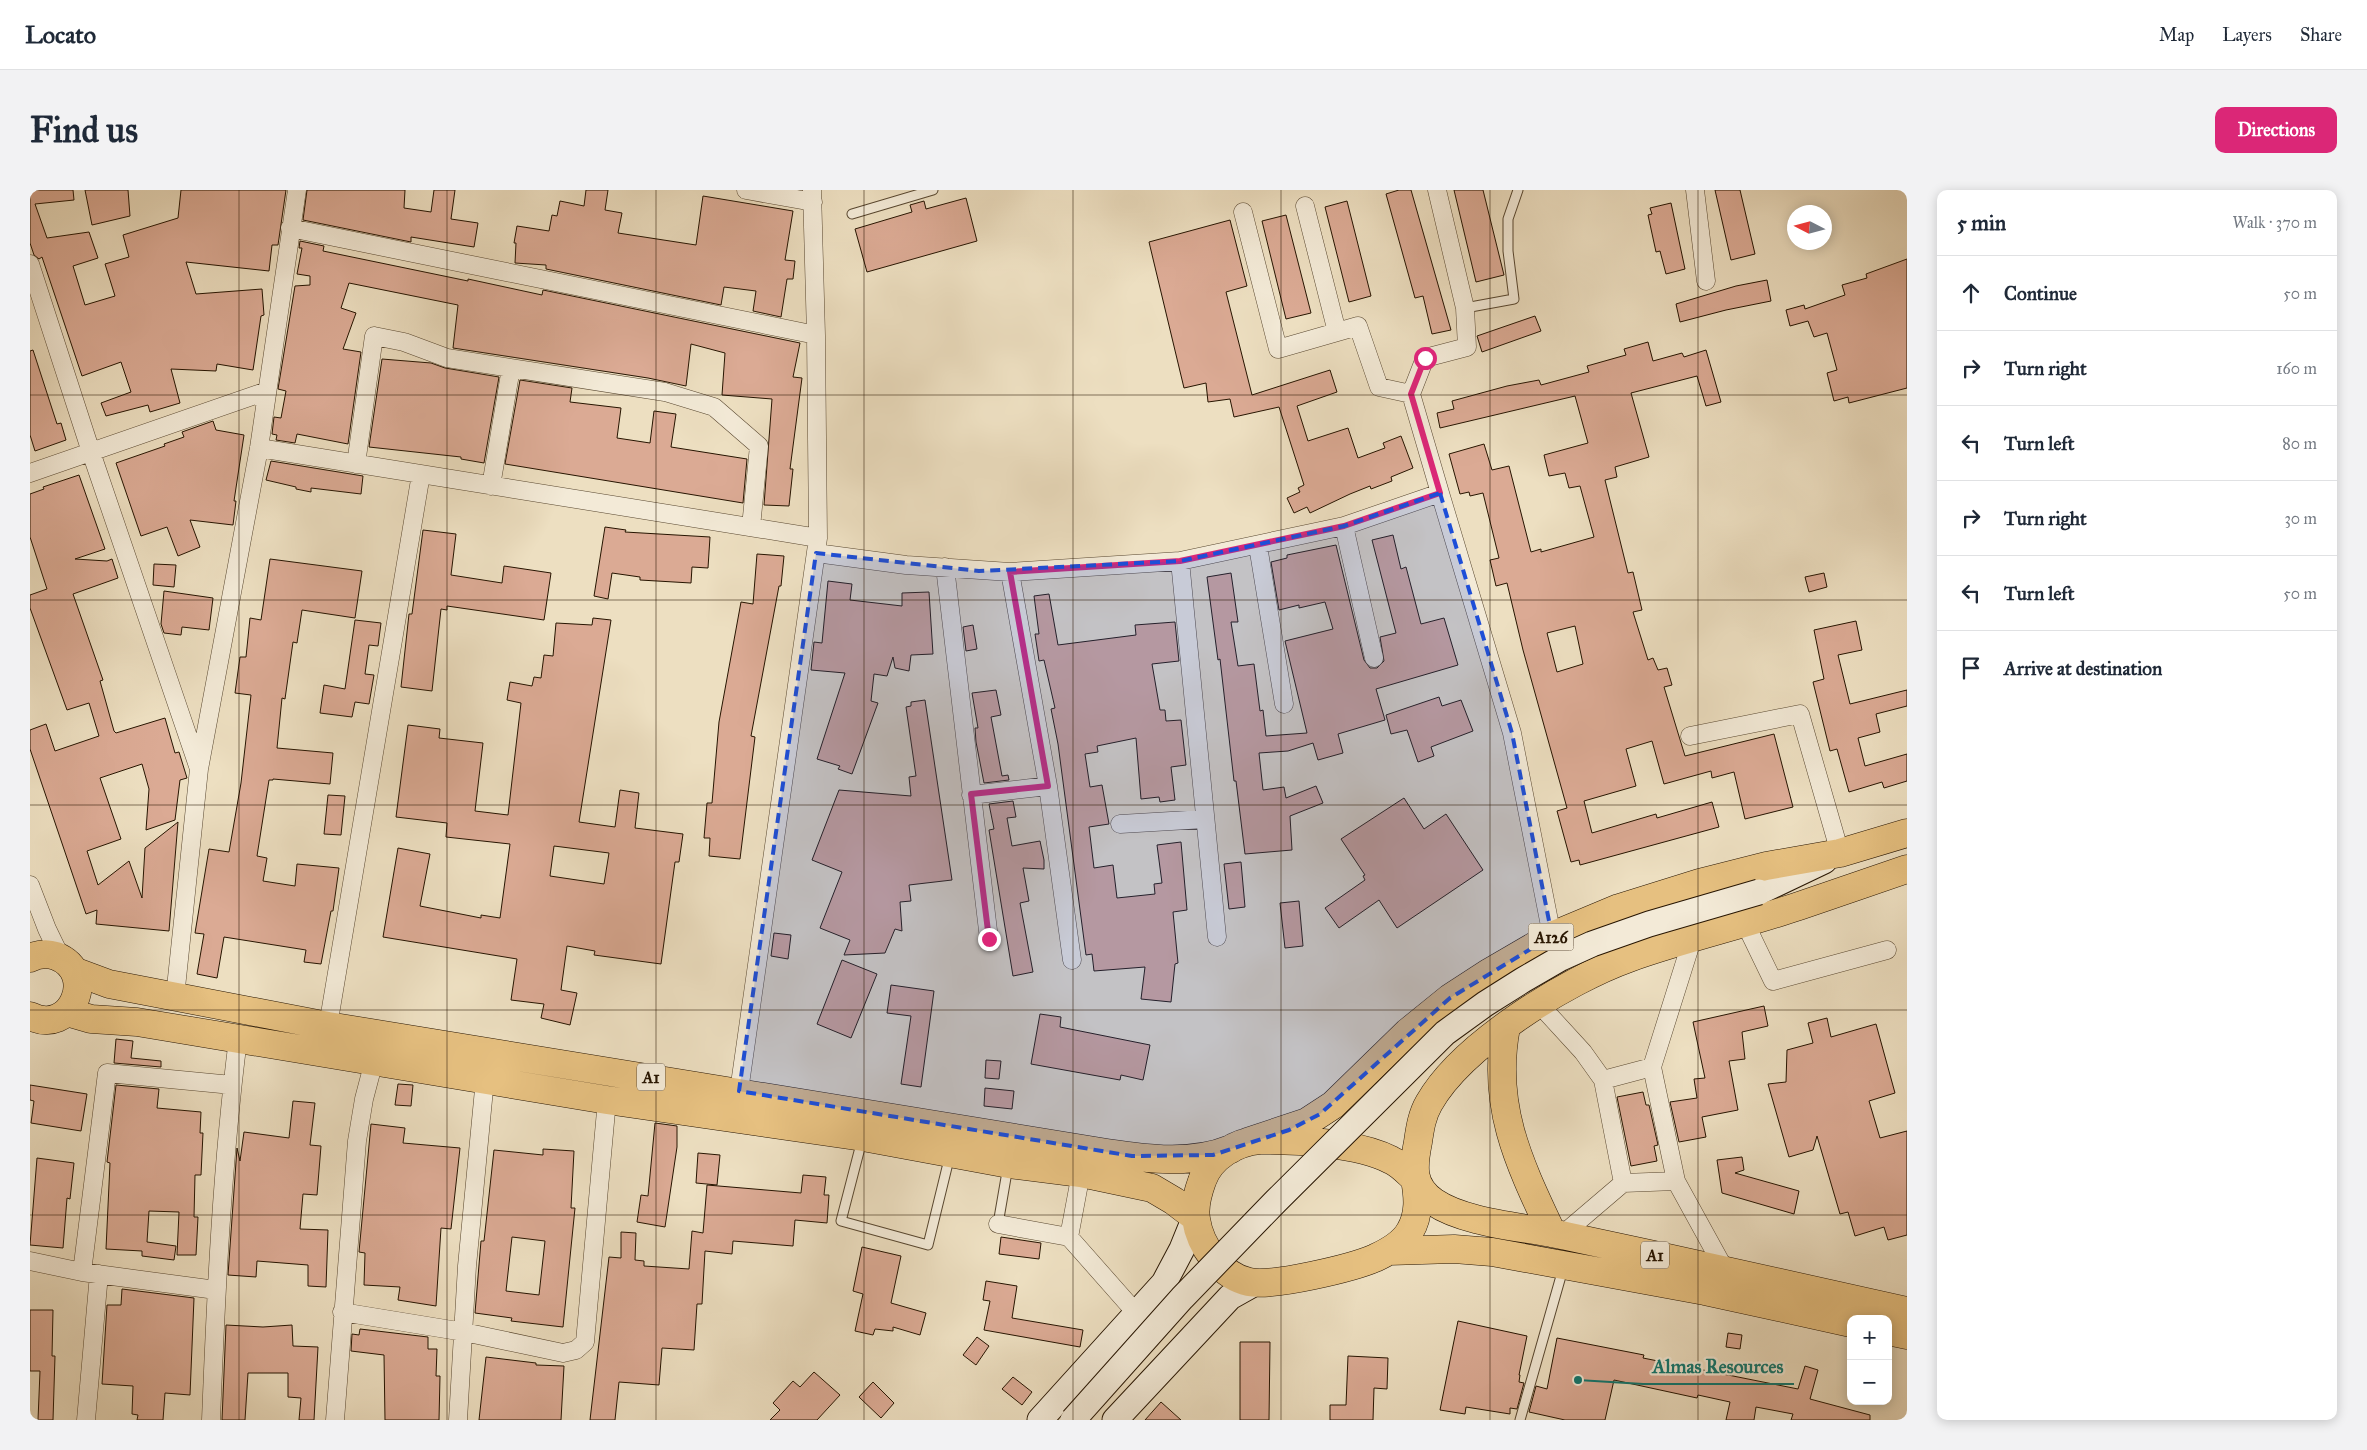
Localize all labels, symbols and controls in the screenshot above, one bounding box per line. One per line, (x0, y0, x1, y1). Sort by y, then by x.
text: Locato (25, 20, 96, 50)
text: Map (2159, 24, 2194, 46)
text: Layers (2222, 24, 2272, 46)
text: Share (2300, 24, 2342, 46)
button: Directions (2215, 107, 2337, 153)
text: Find us (30, 109, 138, 152)
north arrow (1787, 205, 1832, 250)
text: 5 min (1957, 210, 2006, 236)
text: Walk · 370 m (2233, 213, 2317, 232)
icon: ahead (1957, 279, 1985, 307)
text: Continue (2004, 282, 2077, 305)
text: 50 m (2283, 284, 2317, 303)
route start (1414, 347, 1437, 370)
icon: right (1957, 354, 1985, 382)
text: Turn right (2004, 357, 2087, 380)
text: 160 m (2276, 359, 2317, 378)
icon: left (1957, 429, 1985, 457)
text: Turn left (2004, 432, 2074, 455)
text: 80 m (2282, 434, 2317, 453)
icon: right (1957, 504, 1985, 532)
text: Turn right (2004, 507, 2087, 530)
text: 30 m (2284, 509, 2317, 528)
icon: left (1957, 579, 1985, 607)
text: Turn left (2004, 582, 2074, 605)
text: 50 m (2283, 584, 2317, 603)
icon: arrive (1957, 654, 1985, 682)
text: Arrive at destination (2004, 657, 2162, 680)
road number: A126 (1528, 924, 1574, 950)
route end (978, 928, 1001, 951)
road number: A1 (637, 1064, 665, 1090)
road number: A1 (1641, 1242, 1669, 1268)
map controls (1847, 1315, 1892, 1405)
button: + (1847, 1315, 1892, 1360)
callout: Almas Resources (1643, 1350, 1794, 1384)
text: Almas Resources (1651, 1355, 1783, 1378)
button: − (1847, 1360, 1892, 1405)

